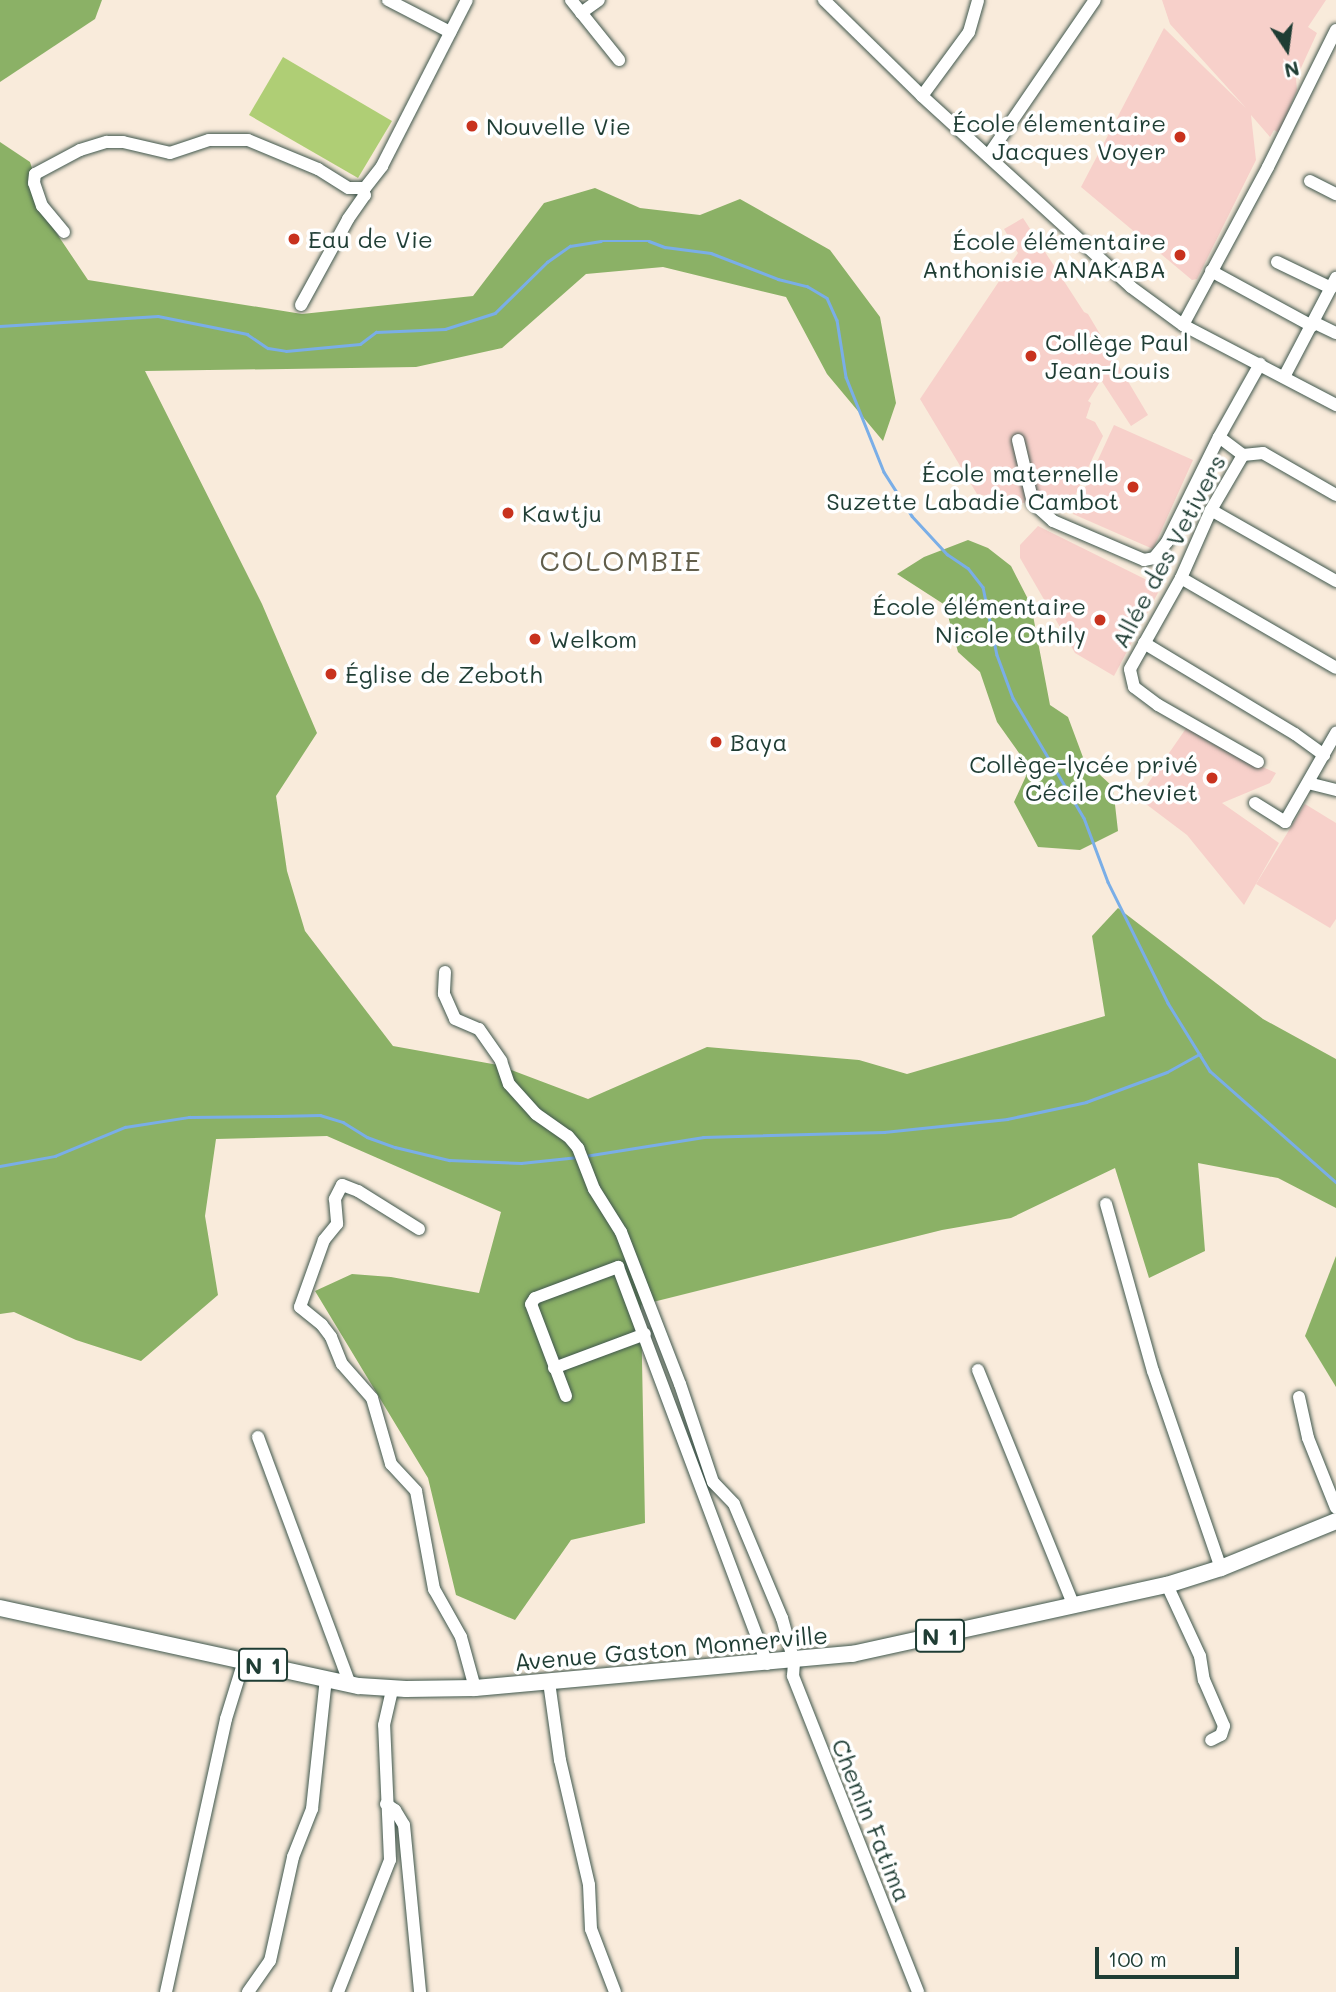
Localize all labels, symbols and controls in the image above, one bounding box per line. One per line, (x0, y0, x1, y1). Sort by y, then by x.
north arrow (1252, 14, 1322, 84)
text: N (1282, 56, 1302, 84)
place label: École élementaire Jacques Voyer (953, 109, 1166, 165)
place label: Nouvelle Vie (486, 112, 631, 140)
marker: Nouvelle Vie (464, 118, 480, 134)
marker: École élementaire Jacques Voyer (1172, 129, 1188, 145)
place label: Eau de Vie (308, 225, 433, 253)
place label: École élémentaire Anthonisie ANAKABA (922, 227, 1166, 283)
marker: Eau de Vie (286, 231, 302, 247)
marker: École élémentaire Anthonisie ANAKABA (1172, 247, 1188, 263)
place label: Collège Paul Jean-Louis (1045, 328, 1189, 384)
marker: Collège Paul Jean-Louis (1023, 348, 1039, 364)
street label: Allée des Vetivers (1105, 449, 1231, 653)
place label: École maternelle Suzette Labadie Cambot (826, 459, 1119, 515)
marker: École maternelle Suzette Labadie Cambot (1125, 479, 1141, 495)
place label: Kawtju (522, 499, 602, 527)
marker: Kawtju (500, 505, 516, 521)
district label: COLOMBIE (540, 543, 702, 577)
place label: École élémentaire Nicole Othily (873, 592, 1086, 648)
marker: École élémentaire Nicole Othily (1092, 612, 1108, 628)
place label: Welkom (549, 625, 637, 653)
marker: Welkom (527, 631, 543, 647)
place label: Église de Zeboth (345, 660, 543, 688)
marker: Église de Zeboth (323, 666, 339, 682)
place label: Baya (730, 728, 787, 756)
marker: Baya (708, 734, 724, 750)
place label: Collège-lycée privé Cécile Cheviet (969, 750, 1198, 806)
marker: Collège-lycée privé Cécile Cheviet (1204, 770, 1220, 786)
road number: N 1 (914, 1616, 966, 1656)
street label: Avenue Gaston Monnerville (513, 1620, 829, 1676)
road number: N 1 (237, 1646, 289, 1684)
street label: Chemin Fatima (826, 1734, 918, 1906)
scale bar (1098, 1932, 1242, 1976)
text: 100 m (1108, 1945, 1167, 1972)

